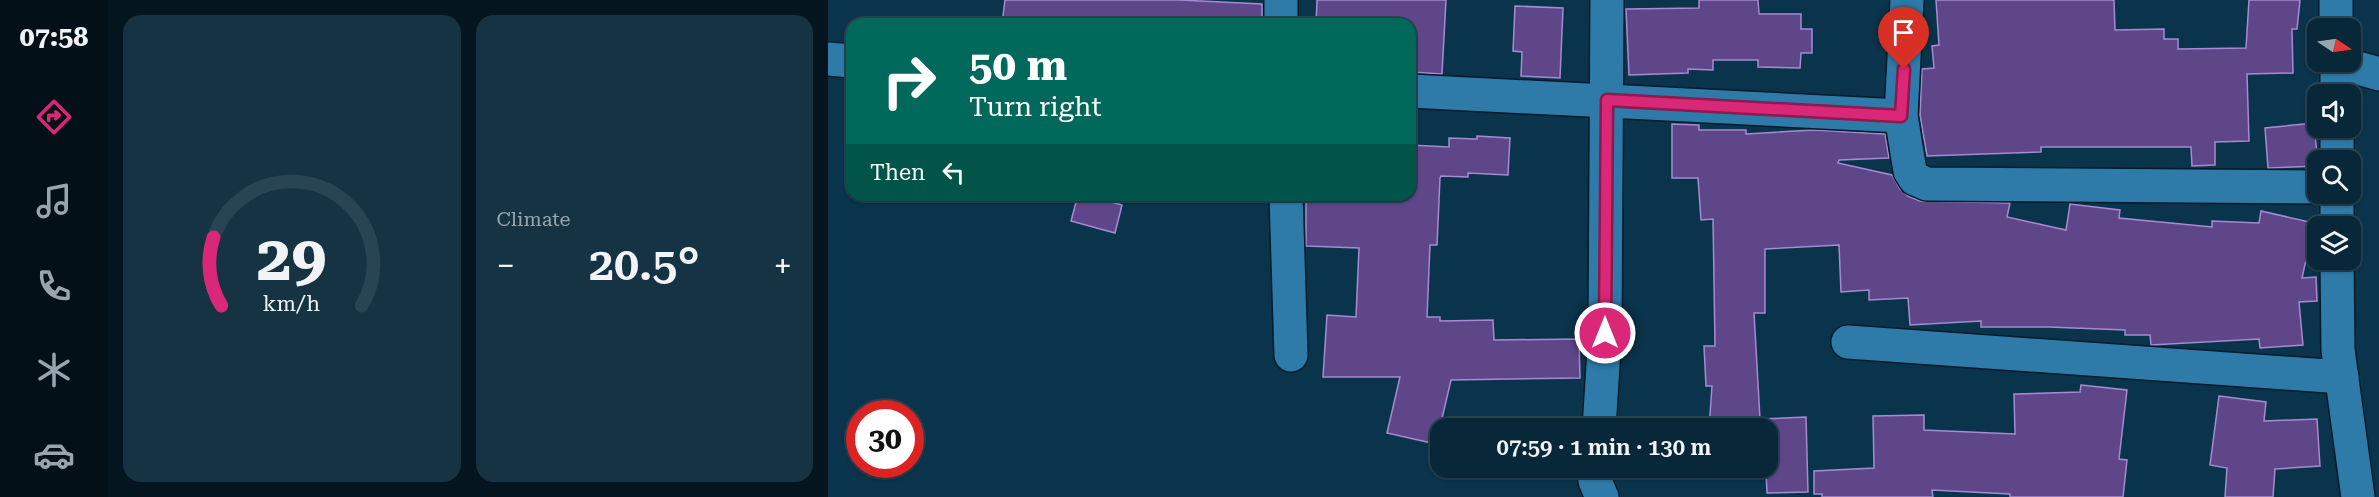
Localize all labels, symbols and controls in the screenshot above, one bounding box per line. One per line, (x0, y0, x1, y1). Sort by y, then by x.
pin (1878, 7, 1929, 69)
icon: arrive (1887, 16, 1920, 49)
north arrow (2307, 18, 2361, 72)
map controls (2307, 18, 2361, 270)
text: 07:58 (20, 21, 88, 53)
text: 50 m (969, 41, 1067, 90)
icon: right (870, 42, 948, 120)
button: sound (2307, 84, 2361, 138)
text: Turn right (969, 91, 1102, 123)
icon: directions (33, 96, 75, 138)
button: search (2307, 150, 2361, 204)
icon: left (937, 156, 970, 189)
text: Then (870, 160, 925, 185)
icon: music (33, 180, 75, 222)
text: Climate (497, 207, 571, 231)
button: layers (2307, 216, 2361, 270)
text: 29 (257, 222, 327, 295)
text: 20.5° (589, 238, 700, 291)
text: − (497, 246, 515, 285)
text: + (774, 246, 792, 285)
icon: phone (33, 265, 75, 307)
text: km/h (263, 291, 321, 316)
position arrow (1573, 301, 1637, 365)
icon: climate (33, 349, 75, 391)
speed limit sign: 30 (846, 400, 924, 478)
icon: car (33, 434, 75, 476)
text: 07:59 · 1 min · 130 m (1497, 435, 1711, 460)

